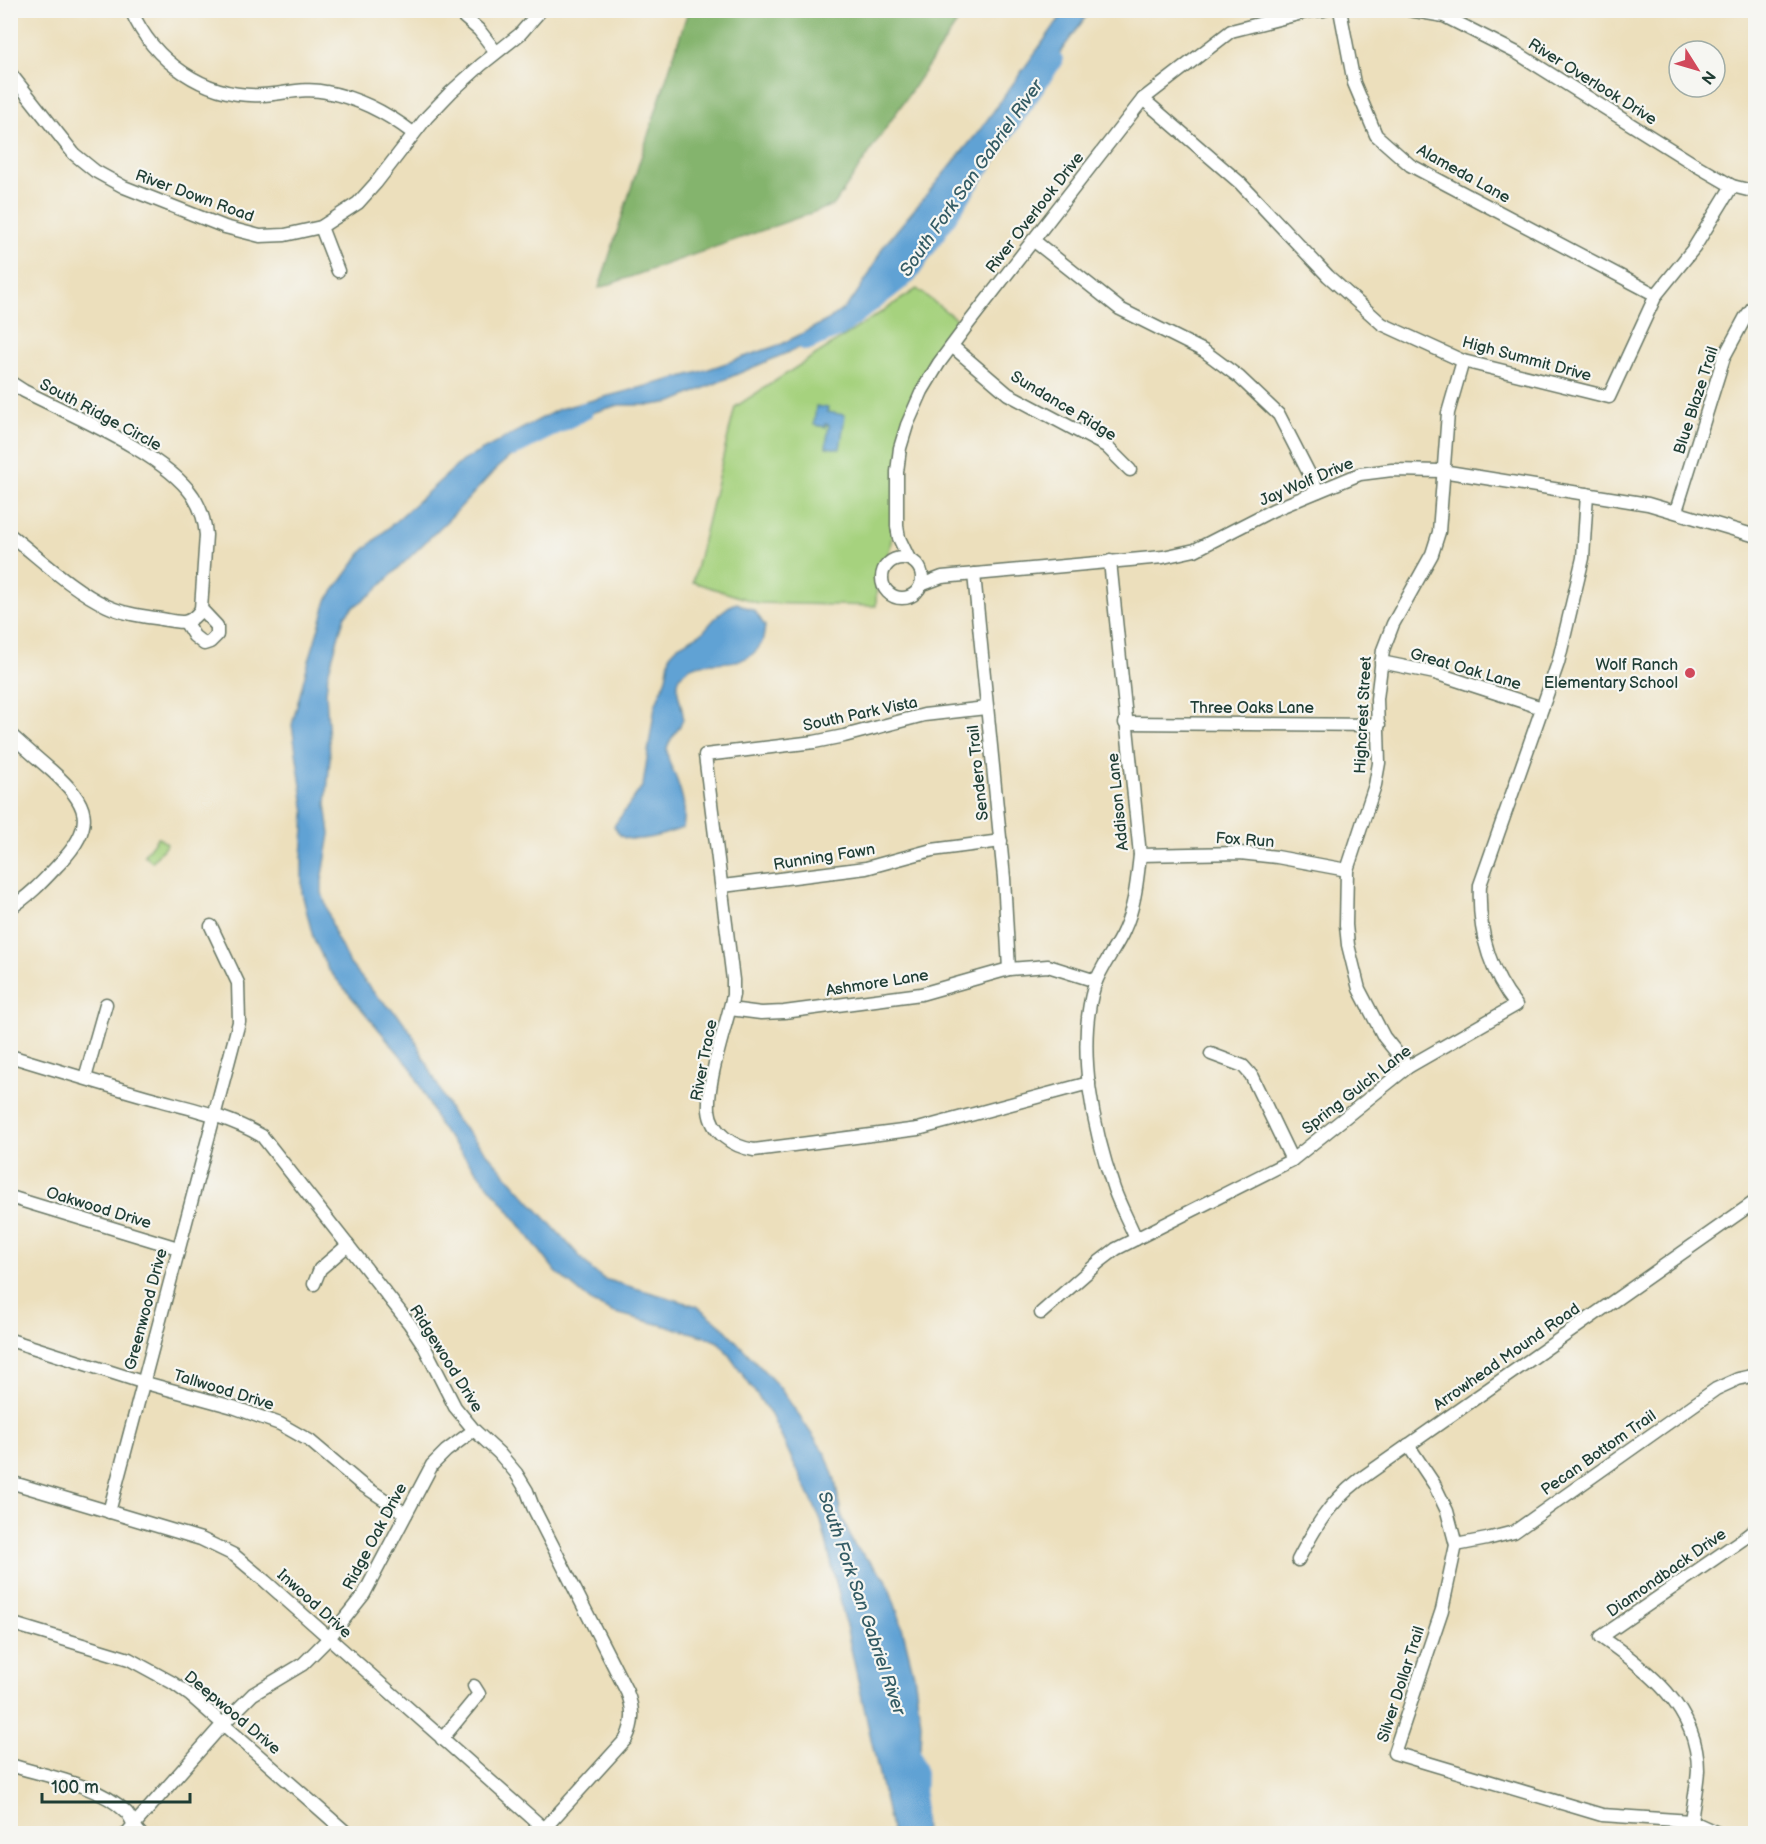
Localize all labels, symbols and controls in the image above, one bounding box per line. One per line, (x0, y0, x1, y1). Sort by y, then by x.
street label: River Overlook Drive (1524, 35, 1660, 130)
north arrow (1667, 39, 1727, 99)
text: N (1697, 67, 1719, 88)
water label: South Fork San Gabriel River (895, 75, 1048, 281)
street label: Alameda Lane (1413, 141, 1514, 208)
street label: River Overlook Drive (982, 148, 1089, 277)
street label: River Down Road (133, 166, 256, 227)
street label: High Summit Drive (1460, 333, 1594, 386)
street label: Blue Blaze Trail (1670, 344, 1723, 457)
street label: Sundance Ridge (1007, 367, 1120, 446)
street label: South Ridge Circle (36, 375, 165, 456)
street label: Jay Wolf Drive (1257, 454, 1357, 511)
street label: Great Oak Lane (1408, 644, 1524, 695)
street label: Highcrest Street (1351, 656, 1376, 774)
place label: Wolf Ranch Elementary School (1544, 656, 1678, 693)
marker: Wolf Ranch Elementary School (1683, 666, 1697, 680)
street label: South Park Vista (801, 693, 919, 736)
street label: Three Oaks Lane (1190, 699, 1315, 718)
street label: Sendero Trail (964, 724, 993, 822)
street label: Addison Lane (1104, 752, 1133, 852)
street label: Fox Run (1215, 829, 1275, 852)
street label: Running Fawn (772, 840, 876, 875)
street label: Ashmore Lane (824, 966, 930, 1001)
street label: River Trace (687, 1017, 722, 1103)
street label: Spring Gulch Lane (1299, 1041, 1416, 1139)
street label: Oakwood Drive (44, 1183, 154, 1234)
street label: Greenwood Drive (121, 1246, 172, 1372)
street label: Arrowhead Mound Road (1430, 1299, 1584, 1415)
street label: Ridgewood Drive (405, 1302, 487, 1416)
street label: Tallwood Drive (171, 1366, 277, 1415)
street label: Pecan Bottom Trail (1538, 1406, 1660, 1500)
street label: Ridge Oak Drive (339, 1480, 412, 1593)
water label: South Fork San Gabriel River (813, 1489, 910, 1719)
street label: Diamondback Drive (1604, 1525, 1731, 1622)
street label: Inwood Drive (273, 1566, 356, 1643)
street label: Silver Dollar Trail (1374, 1624, 1429, 1745)
street label: Deepwood Drive (180, 1667, 284, 1759)
scale bar (42, 1766, 190, 1804)
text: 100 m (51, 1777, 99, 1798)

